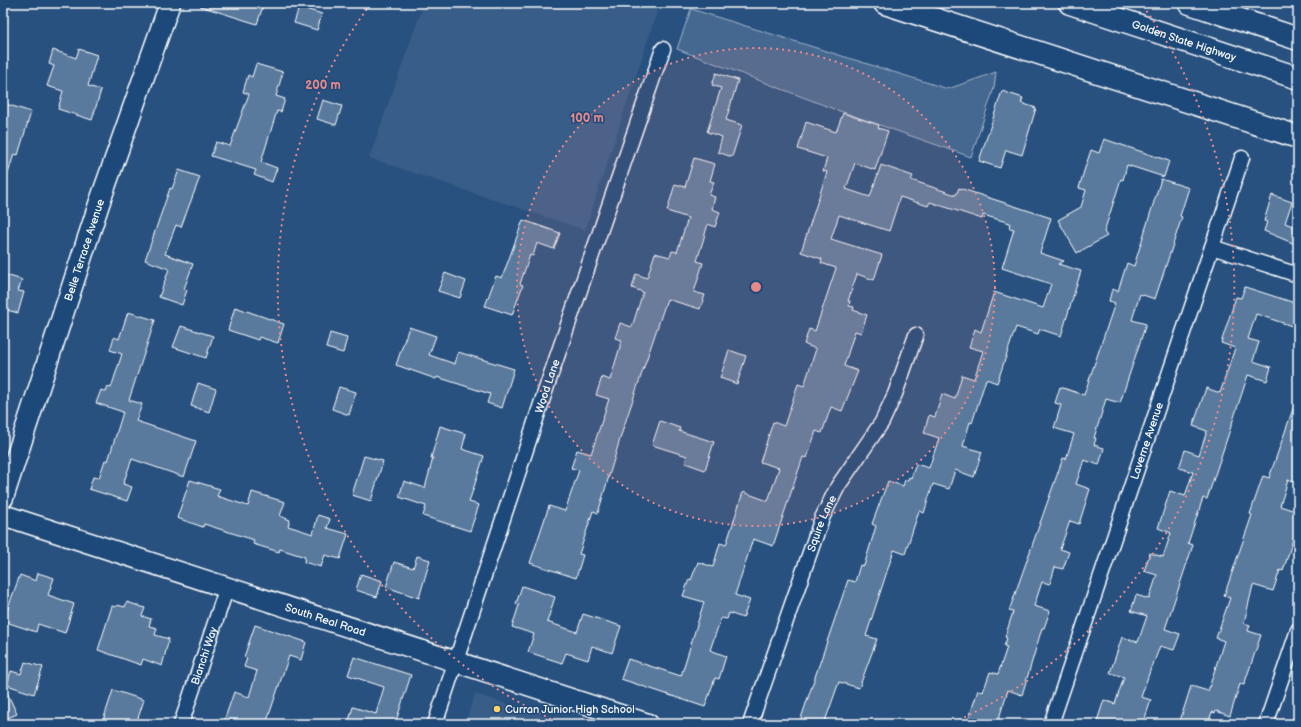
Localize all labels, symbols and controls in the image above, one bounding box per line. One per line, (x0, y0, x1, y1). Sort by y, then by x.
street label: Golden State Highway (1130, 17, 1238, 64)
text: 200 m (305, 78, 341, 93)
text: 100 m (570, 111, 604, 126)
street label: Belle Terrace Avenue (61, 197, 107, 302)
centre of rings (749, 280, 763, 294)
street label: Wood Lane (532, 357, 562, 415)
street label: Laverne Avenue (1128, 400, 1166, 481)
street label: Squire Lane (804, 492, 839, 553)
street label: South Real Road (284, 600, 367, 639)
street label: Bianchi Way (188, 625, 220, 686)
place label: Curran Junior High School (505, 703, 635, 716)
marker: Curran Junior High School (492, 704, 502, 714)

